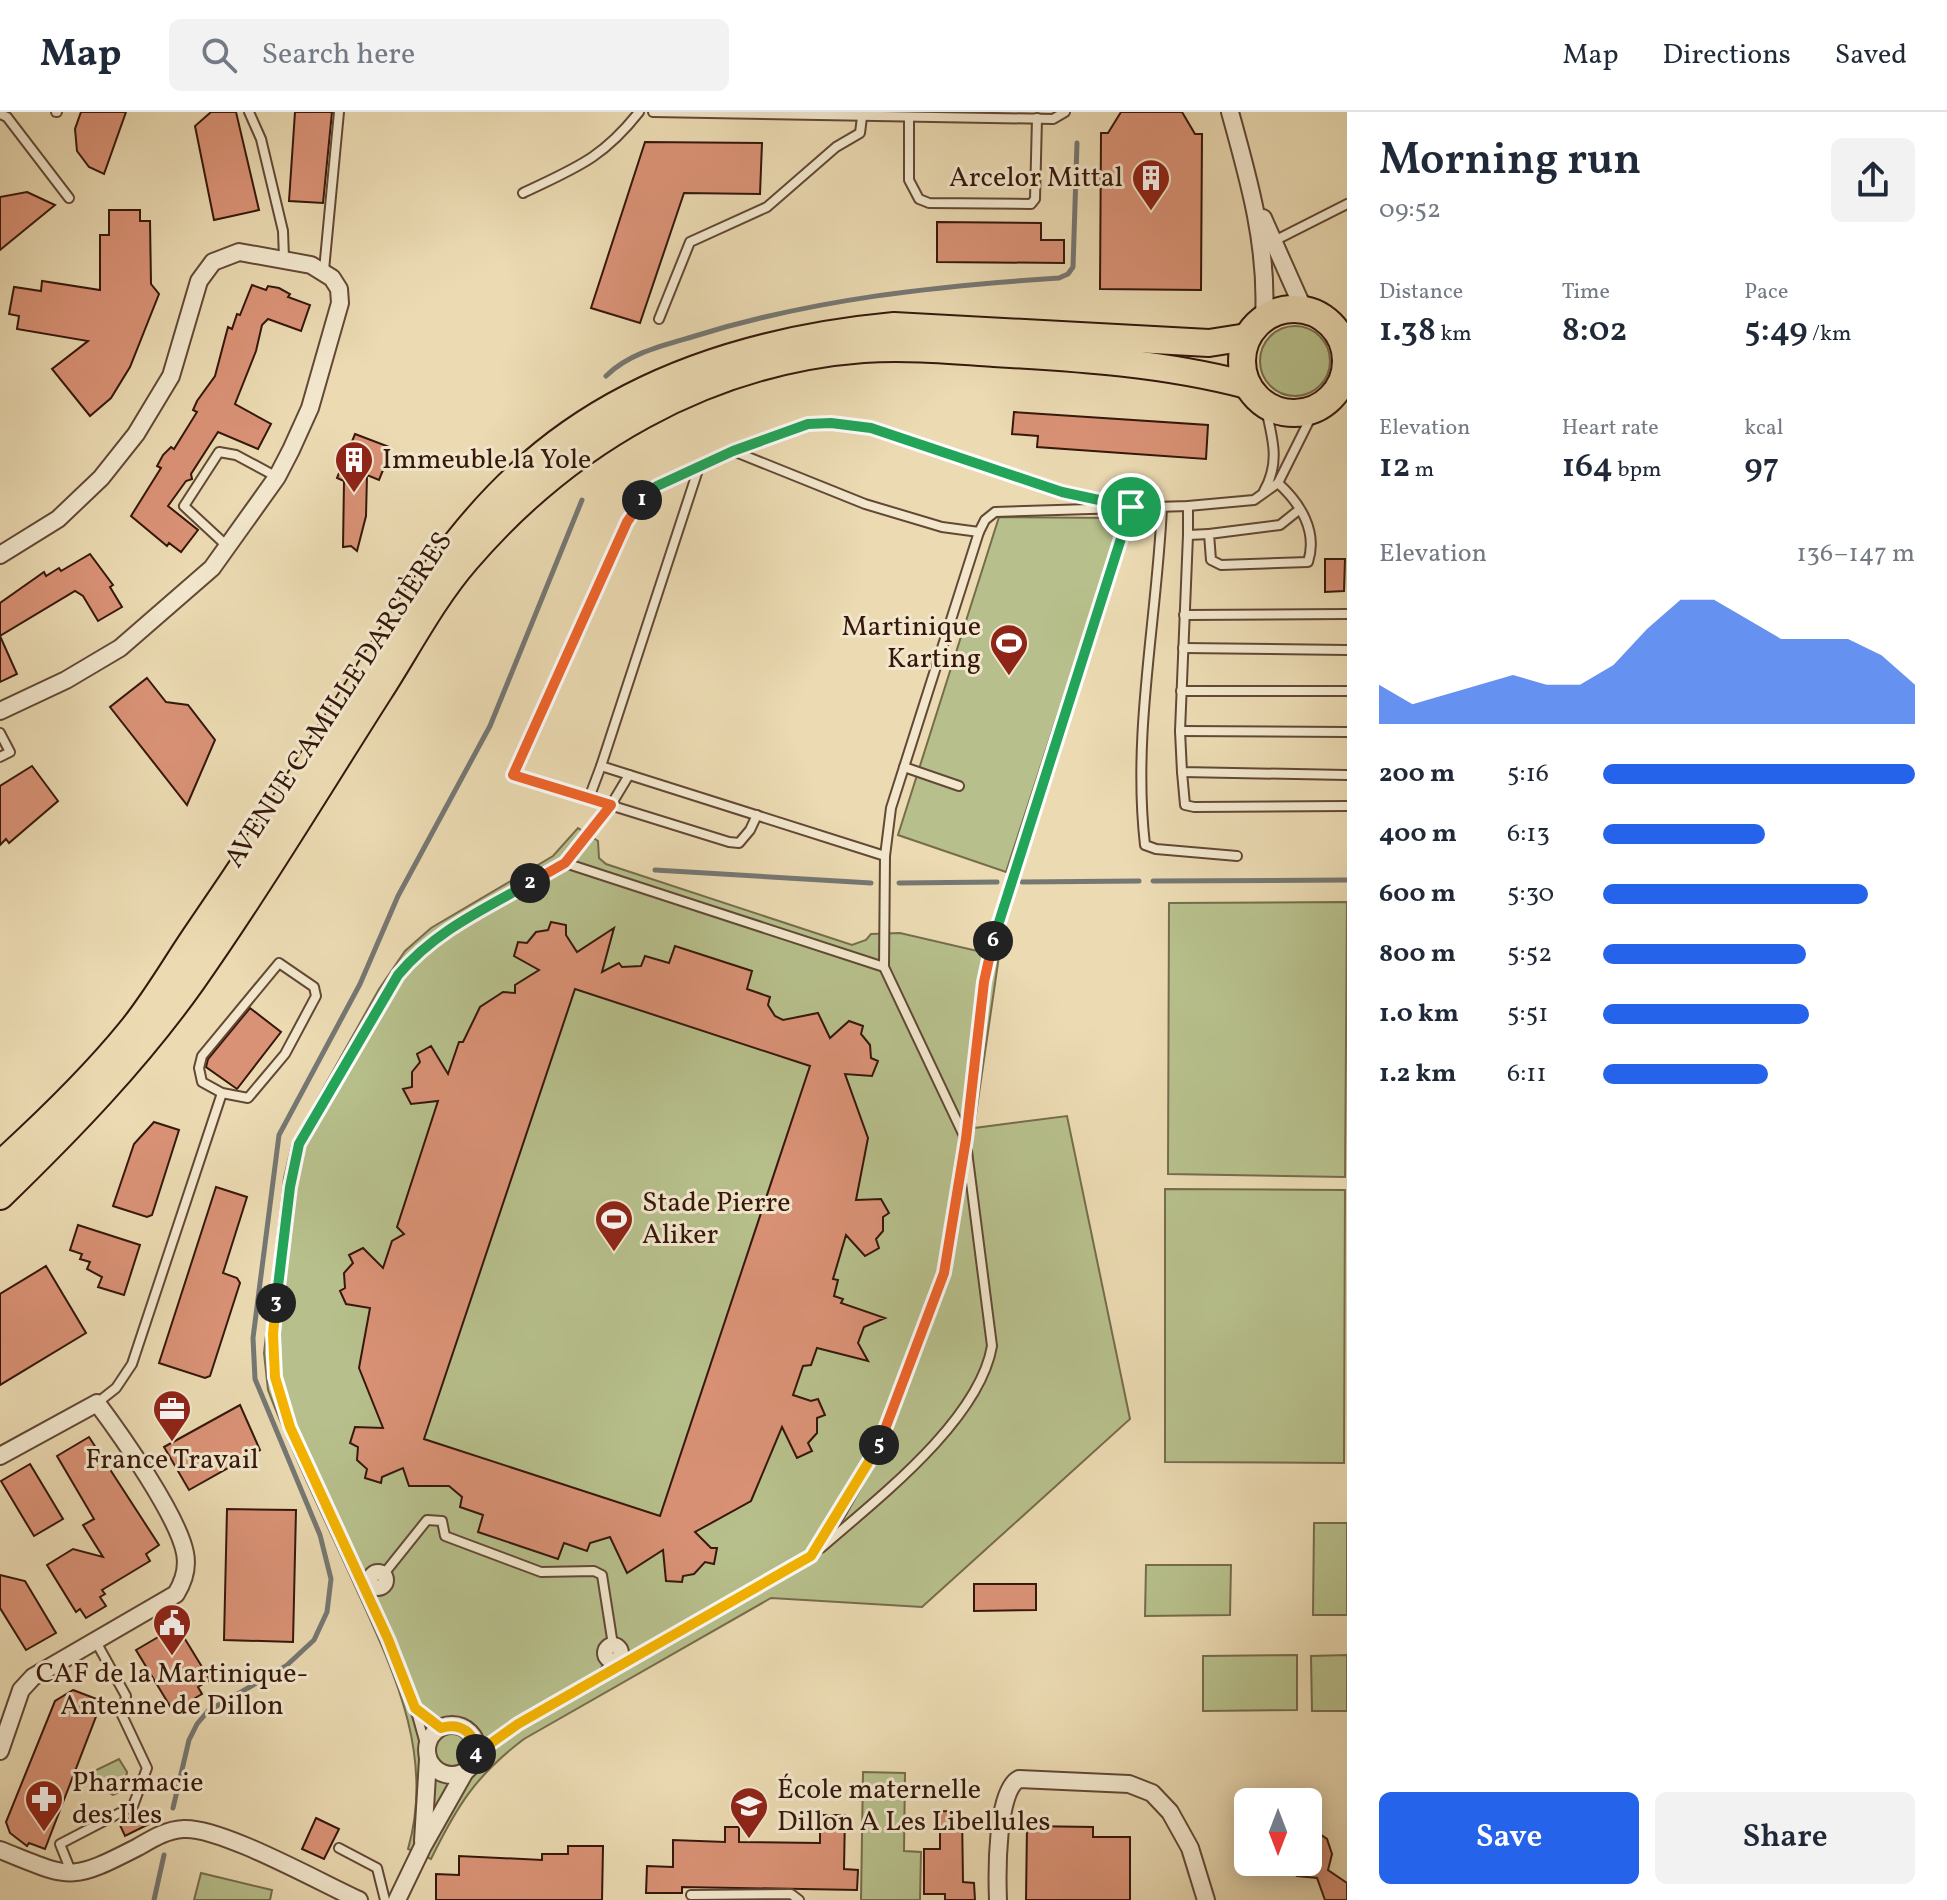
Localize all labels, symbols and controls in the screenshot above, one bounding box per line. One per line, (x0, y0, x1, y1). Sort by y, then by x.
search box (169, 19, 729, 91)
text: Map (40, 29, 121, 82)
icon: search (197, 33, 241, 77)
text: Search here (261, 34, 415, 76)
text: Map (1563, 36, 1619, 75)
text: Directions (1663, 36, 1791, 75)
text: Saved (1835, 36, 1907, 75)
text: Morning run (1379, 131, 1641, 192)
button: share (1831, 138, 1915, 222)
building icon: Arcelor Mittal (1130, 157, 1172, 212)
place label: Arcelor Mittal (949, 159, 1123, 198)
text: 09:52 (1379, 192, 1441, 228)
text: Distance (1379, 277, 1463, 308)
text: Time (1562, 277, 1610, 308)
text: Pace (1744, 277, 1788, 308)
text: 1.38 (1379, 308, 1436, 355)
text: 8:02 (1562, 308, 1627, 355)
text: 5:49 (1744, 308, 1808, 355)
text: km (1436, 319, 1472, 350)
text: /km (1808, 319, 1852, 350)
text: Elevation (1379, 413, 1470, 444)
text: Heart rate (1562, 413, 1659, 444)
text: kcal (1744, 413, 1783, 444)
building icon: Immeuble la Yole (333, 439, 375, 494)
place label: Immeuble la Yole (382, 441, 591, 480)
text: 12 (1379, 444, 1410, 491)
text: 164 (1562, 444, 1613, 491)
text: 97 (1744, 444, 1779, 491)
text: m (1410, 455, 1434, 486)
text: bpm (1613, 455, 1662, 486)
pin (1097, 473, 1165, 541)
pin: 1 (622, 480, 662, 520)
text: 1 (638, 484, 646, 515)
icon: arrive (1109, 485, 1153, 529)
street label: AVENUE CAMILLE DARSIÈRES (216, 524, 462, 876)
text: Elevation (1379, 536, 1487, 572)
text: 136–147 m (1796, 536, 1915, 572)
place label: Martinique Karting (842, 608, 981, 679)
sports icon: Martinique Karting (988, 622, 1030, 677)
text: 200 m (1379, 756, 1455, 792)
text: 5:16 (1507, 756, 1549, 792)
text: 400 m (1379, 816, 1457, 852)
text: 6:13 (1507, 816, 1550, 852)
pin: 2 (510, 863, 550, 903)
text: 2 (524, 867, 536, 898)
text: 600 m (1379, 876, 1456, 912)
text: 5:30 (1507, 876, 1554, 912)
pin: 6 (973, 921, 1013, 961)
text: 6 (987, 925, 999, 956)
text: 800 m (1379, 936, 1456, 972)
text: 5:52 (1507, 936, 1552, 972)
text: 1.0 km (1379, 996, 1459, 1032)
text: 5:51 (1507, 996, 1548, 1032)
text: 1.2 km (1379, 1056, 1456, 1092)
text: 6:11 (1507, 1056, 1546, 1092)
place label: Stade Pierre Aliker (642, 1184, 791, 1255)
sports icon: Stade Pierre Aliker (593, 1198, 635, 1253)
pin: 3 (256, 1283, 296, 1323)
text: 3 (270, 1287, 282, 1318)
office icon: France Travail (151, 1388, 193, 1443)
pin: 5 (859, 1425, 899, 1465)
text: 5 (874, 1429, 884, 1460)
place label: France Travail (85, 1441, 259, 1480)
public building icon: CAF de la Martinique- Antenne de Dillon (151, 1602, 193, 1657)
place label: CAF de la Martinique- Antenne de Dillon (36, 1655, 308, 1726)
pin: 4 (456, 1734, 496, 1774)
text: 4 (469, 1738, 483, 1769)
place label: Pharmacie des Iles (72, 1764, 204, 1835)
place label: École maternelle Dillon A Les Libellules (777, 1771, 1051, 1842)
pharmacy icon: Pharmacie des Iles (23, 1778, 65, 1833)
school or university icon: École maternelle Dillon A Les Libellules (728, 1785, 770, 1840)
north arrow (1234, 1788, 1322, 1876)
map controls (1234, 1788, 1322, 1876)
button: Save (1379, 1792, 1639, 1884)
button: Share (1655, 1792, 1915, 1884)

